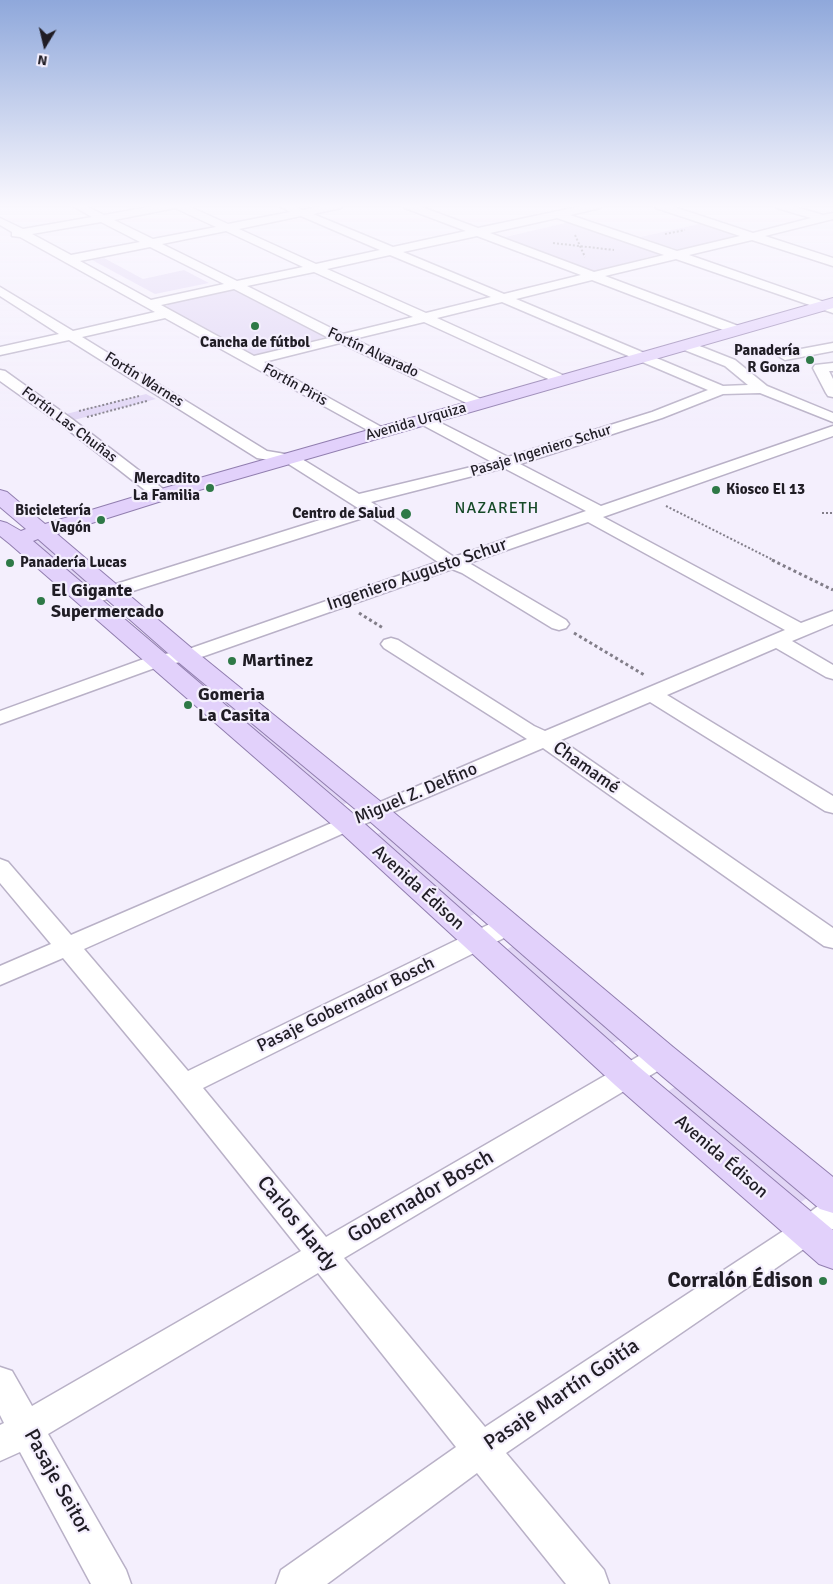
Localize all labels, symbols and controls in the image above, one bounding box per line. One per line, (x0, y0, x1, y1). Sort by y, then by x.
north arrow (20, 20, 70, 70)
text: N (36, 51, 49, 69)
marker: Cancha de fútbol (249, 320, 261, 332)
street label: Fortín Alvarado (325, 324, 421, 382)
place label: Cancha de fútbol (200, 334, 310, 352)
place label: Panadería R Gonza (734, 342, 800, 377)
street label: Fortín Warnes (101, 349, 187, 411)
marker: Panadería R Gonza (804, 354, 816, 366)
street label: Fortín Piris (260, 360, 330, 410)
street label: Fortín Las Chuñas (18, 383, 120, 467)
street label: Avenida Urquiza (364, 399, 468, 445)
street label: Pasaje Ingeniero Schur (468, 421, 614, 481)
place label: Mercadito La Familia (133, 470, 200, 505)
place label: Kiosco El 13 (726, 481, 805, 499)
marker: Mercadito La Familia (204, 482, 216, 494)
marker: Kiosco El 13 (710, 484, 722, 496)
district label: NAZARETH (454, 499, 540, 519)
place label: Bicicletería Vagón (15, 502, 91, 537)
place label: Centro de Salud (292, 505, 395, 523)
marker: Centro de Salud (399, 507, 413, 521)
marker: Bicicletería Vagón (95, 514, 107, 526)
street label: Ingeniero Augusto Schur (324, 534, 510, 616)
place label: Panadería Lucas (20, 554, 127, 572)
marker: Panadería Lucas (4, 557, 16, 569)
place label: El Gigante Supermercado (51, 580, 164, 622)
marker: El Gigante Supermercado (35, 595, 47, 607)
place label: Martinez (242, 650, 313, 672)
marker: Martinez (226, 655, 238, 667)
place label: Gomeria La Casita (198, 684, 270, 726)
marker: Gomeria La Casita (182, 699, 194, 711)
street label: Chamamé (548, 737, 624, 799)
street label: Miguel Z. Delfino (351, 758, 481, 830)
street label: Avenida Édison (368, 841, 468, 935)
street label: Pasaje Gobernador Bosch (254, 953, 438, 1057)
street label: Avenida Édison (670, 1111, 772, 1203)
street label: Gobernador Bosch (344, 1145, 498, 1249)
street label: Carlos Hardy (251, 1171, 343, 1277)
place label: Corralón Édison (668, 1268, 813, 1294)
marker: Corralón Édison (817, 1275, 829, 1287)
street label: Pasaje Martín Goitía (480, 1334, 644, 1456)
street label: Pasaje Seitor (18, 1425, 96, 1539)

